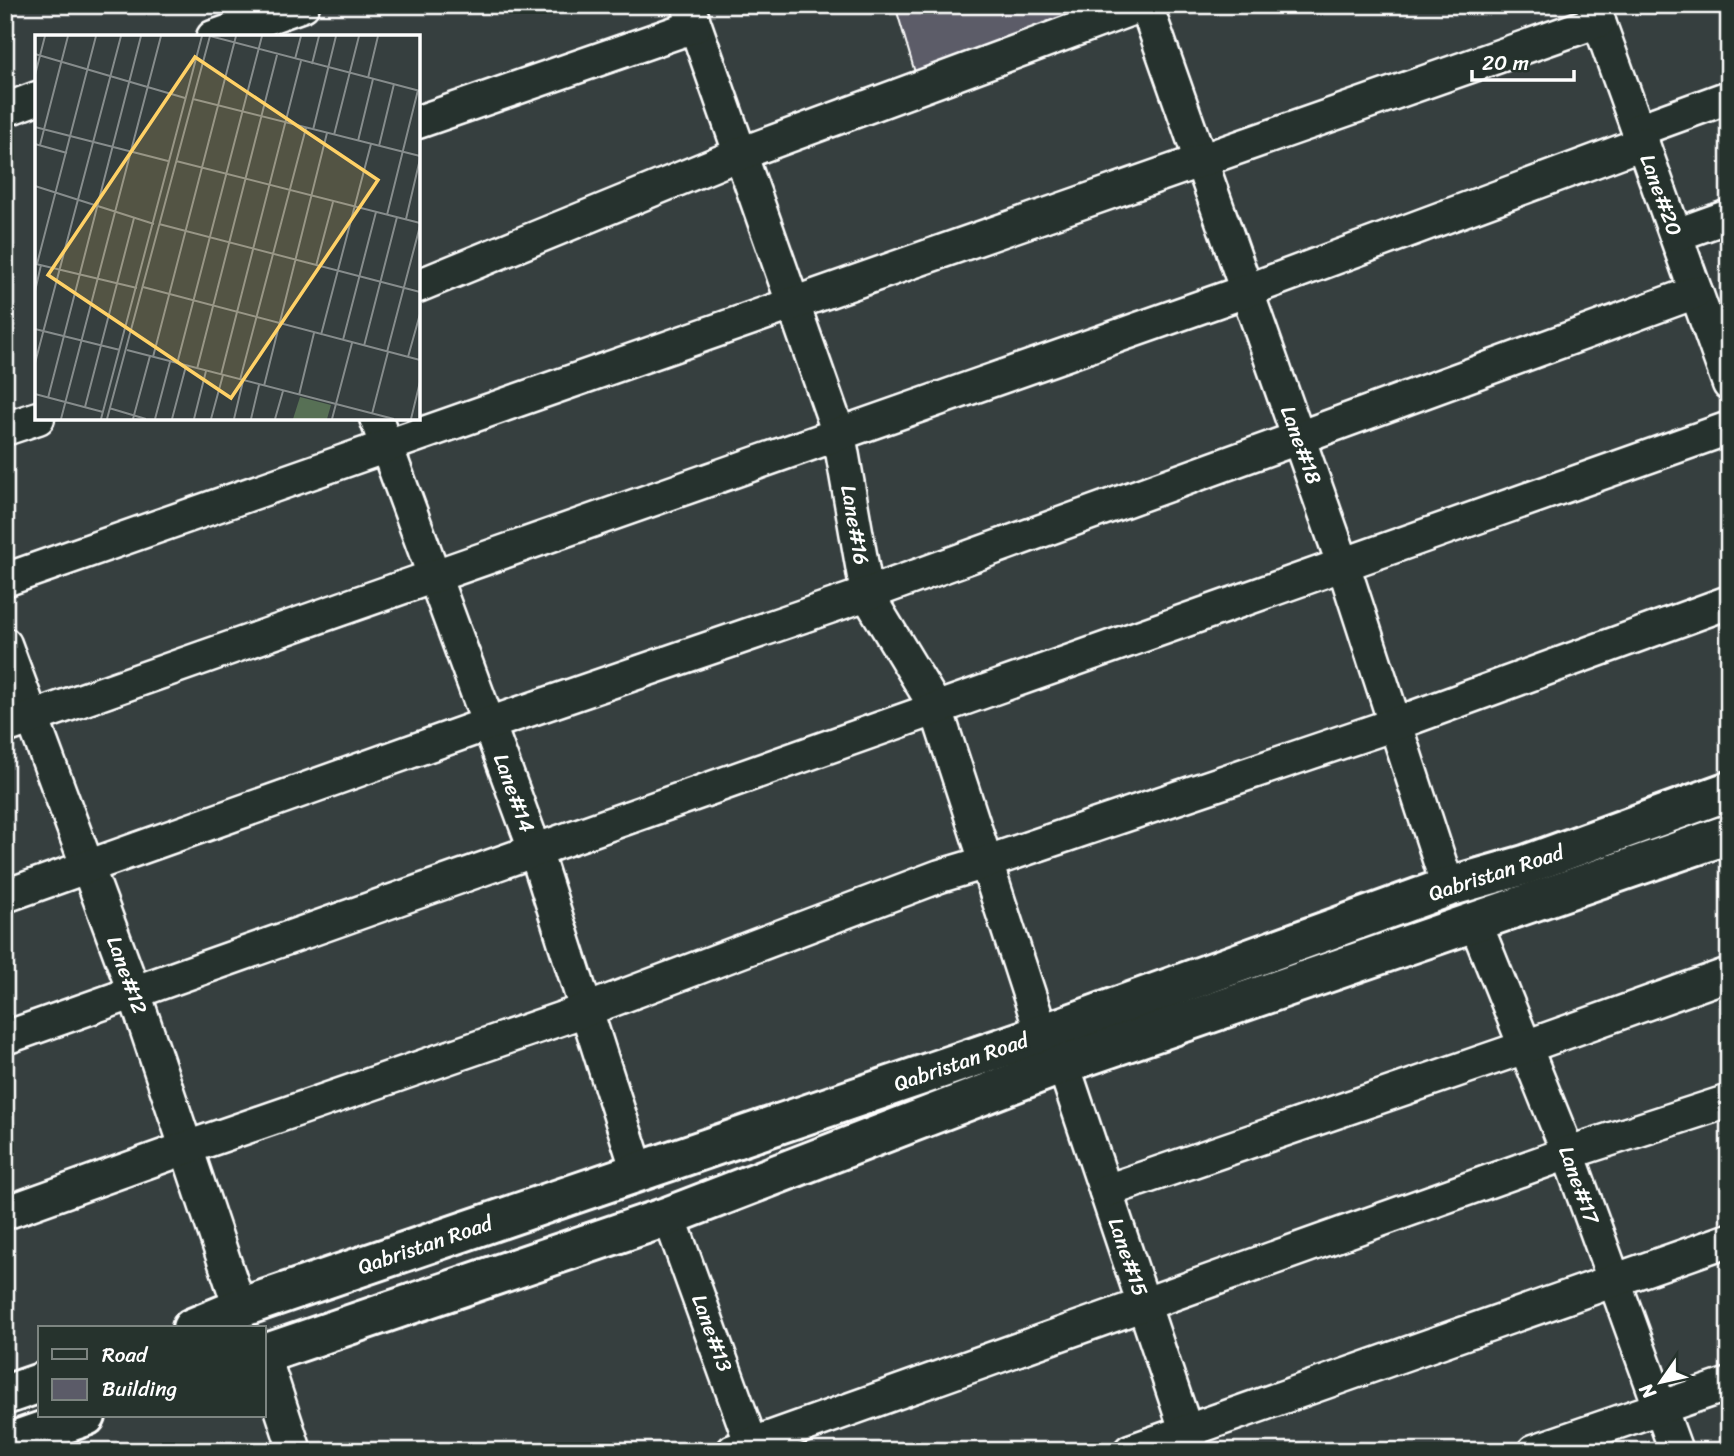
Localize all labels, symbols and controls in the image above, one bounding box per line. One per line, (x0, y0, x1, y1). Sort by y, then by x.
inset map (35, 35, 420, 420)
scale bar (1472, 38, 1573, 82)
text: 20 m (1482, 44, 1529, 82)
street label: Lane#20 (1629, 149, 1693, 241)
street label: Lane#18 (1269, 400, 1333, 490)
street label: Lane#16 (829, 482, 881, 568)
street label: Lane#14 (482, 748, 546, 838)
street label: Qabristan Road (1423, 833, 1570, 913)
street label: Lane#12 (95, 931, 159, 1019)
street label: Qabristan Road (889, 1021, 1035, 1103)
street label: Lane#17 (1547, 1141, 1611, 1231)
street label: Qabristan Road (353, 1204, 499, 1286)
street label: Lane#15 (1097, 1212, 1159, 1302)
street label: Lane#13 (680, 1289, 744, 1378)
legend (38, 1326, 266, 1418)
text: Road (102, 1336, 149, 1374)
north arrow (1626, 1348, 1696, 1418)
text: Building (102, 1370, 178, 1408)
text: N (1629, 1376, 1665, 1407)

